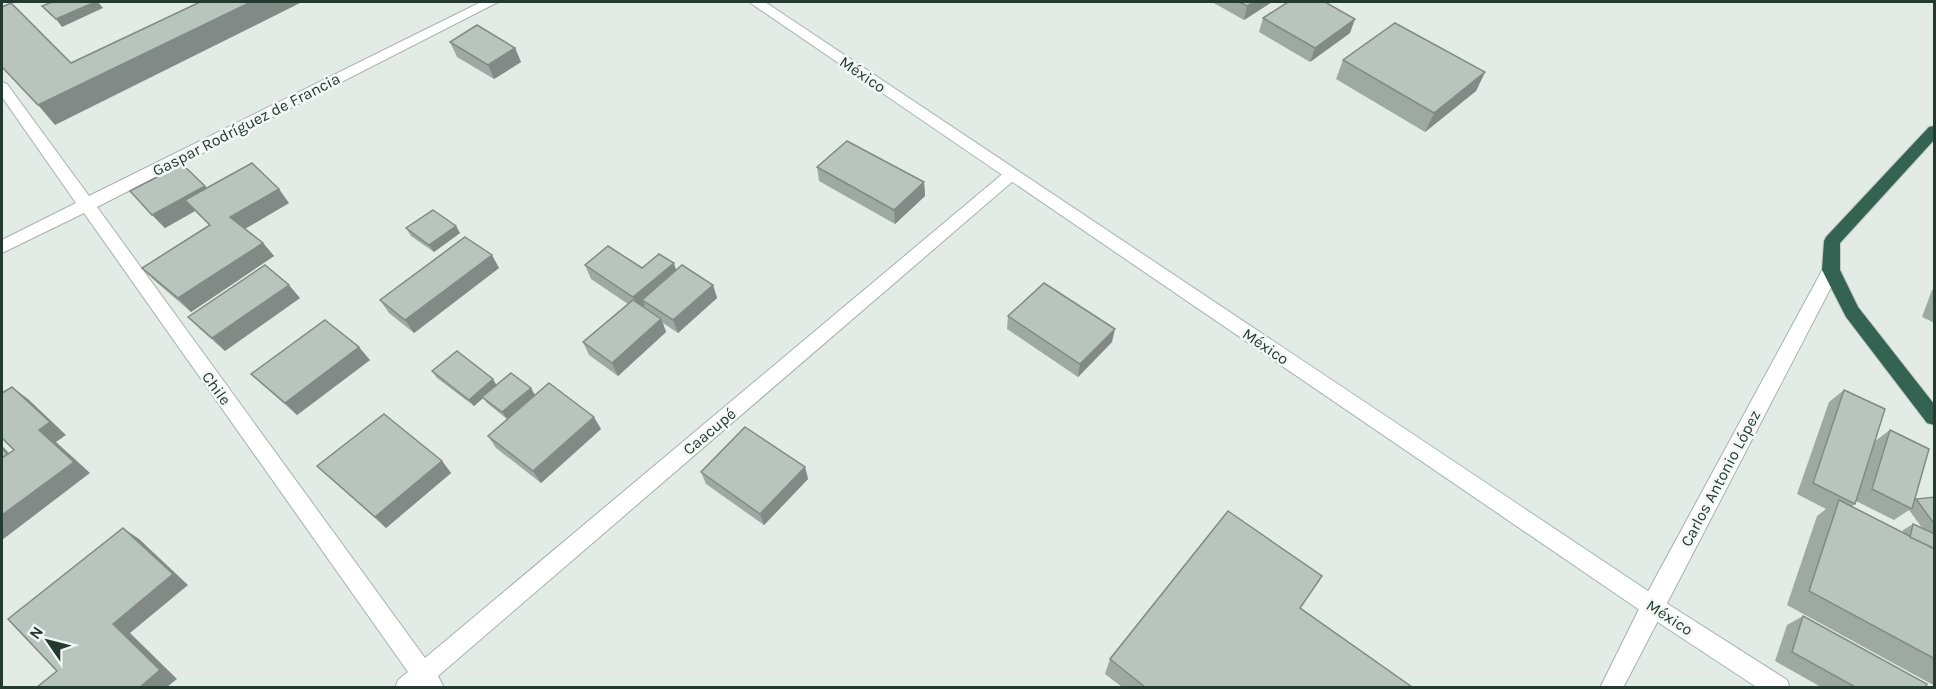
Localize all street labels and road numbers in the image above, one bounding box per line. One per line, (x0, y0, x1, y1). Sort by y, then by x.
street label: México (836, 52, 889, 97)
street label: Gaspar Rodríguez de Francia (149, 69, 343, 180)
street label: México (1239, 324, 1292, 369)
street label: Chile (198, 368, 235, 409)
street label: Caacupé (679, 404, 740, 459)
street label: Carlos Antonio López (1676, 407, 1764, 550)
street label: México (1643, 595, 1697, 639)

